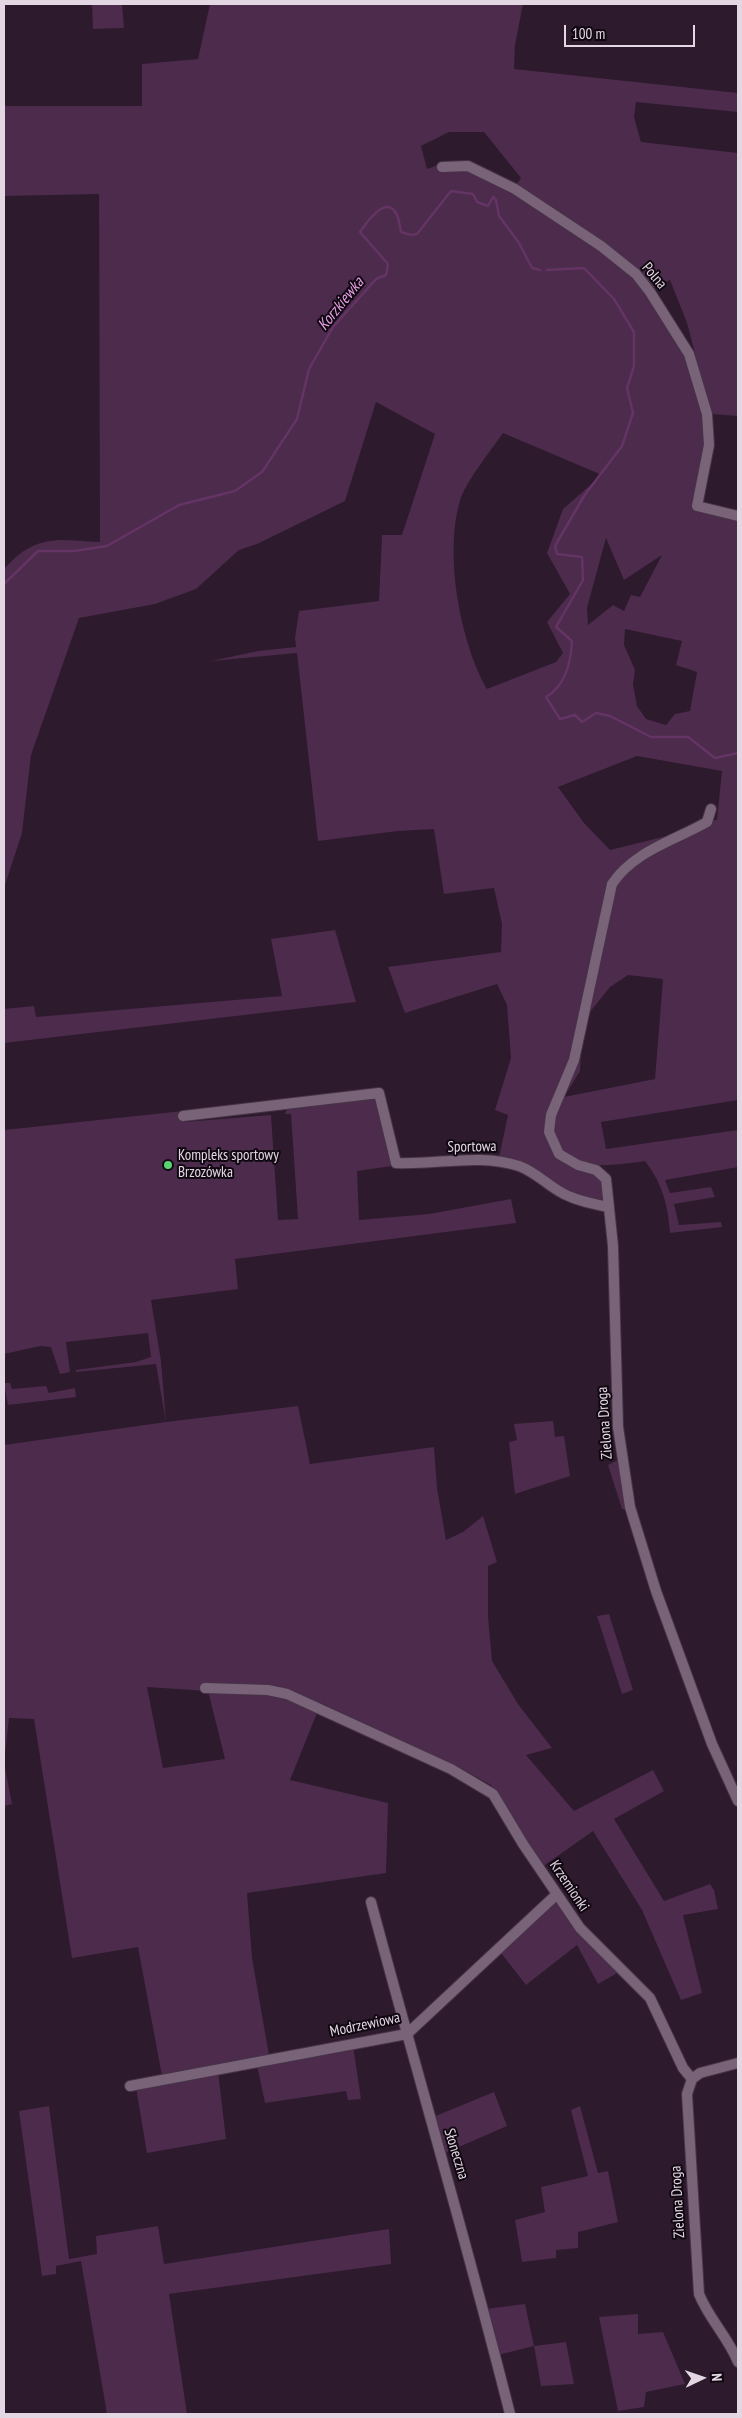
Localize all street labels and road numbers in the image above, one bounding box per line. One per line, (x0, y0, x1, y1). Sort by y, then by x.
street label: Polna (638, 259, 670, 293)
street label: Sportowa (447, 1138, 497, 1156)
street label: Zielona Droga (593, 1386, 617, 1460)
street label: Krzemionki (545, 1857, 593, 1915)
street label: Modrzewiowa (328, 2009, 402, 2041)
street label: Słoneczna (440, 2126, 472, 2182)
street label: Zielona Droga (667, 2165, 689, 2239)

